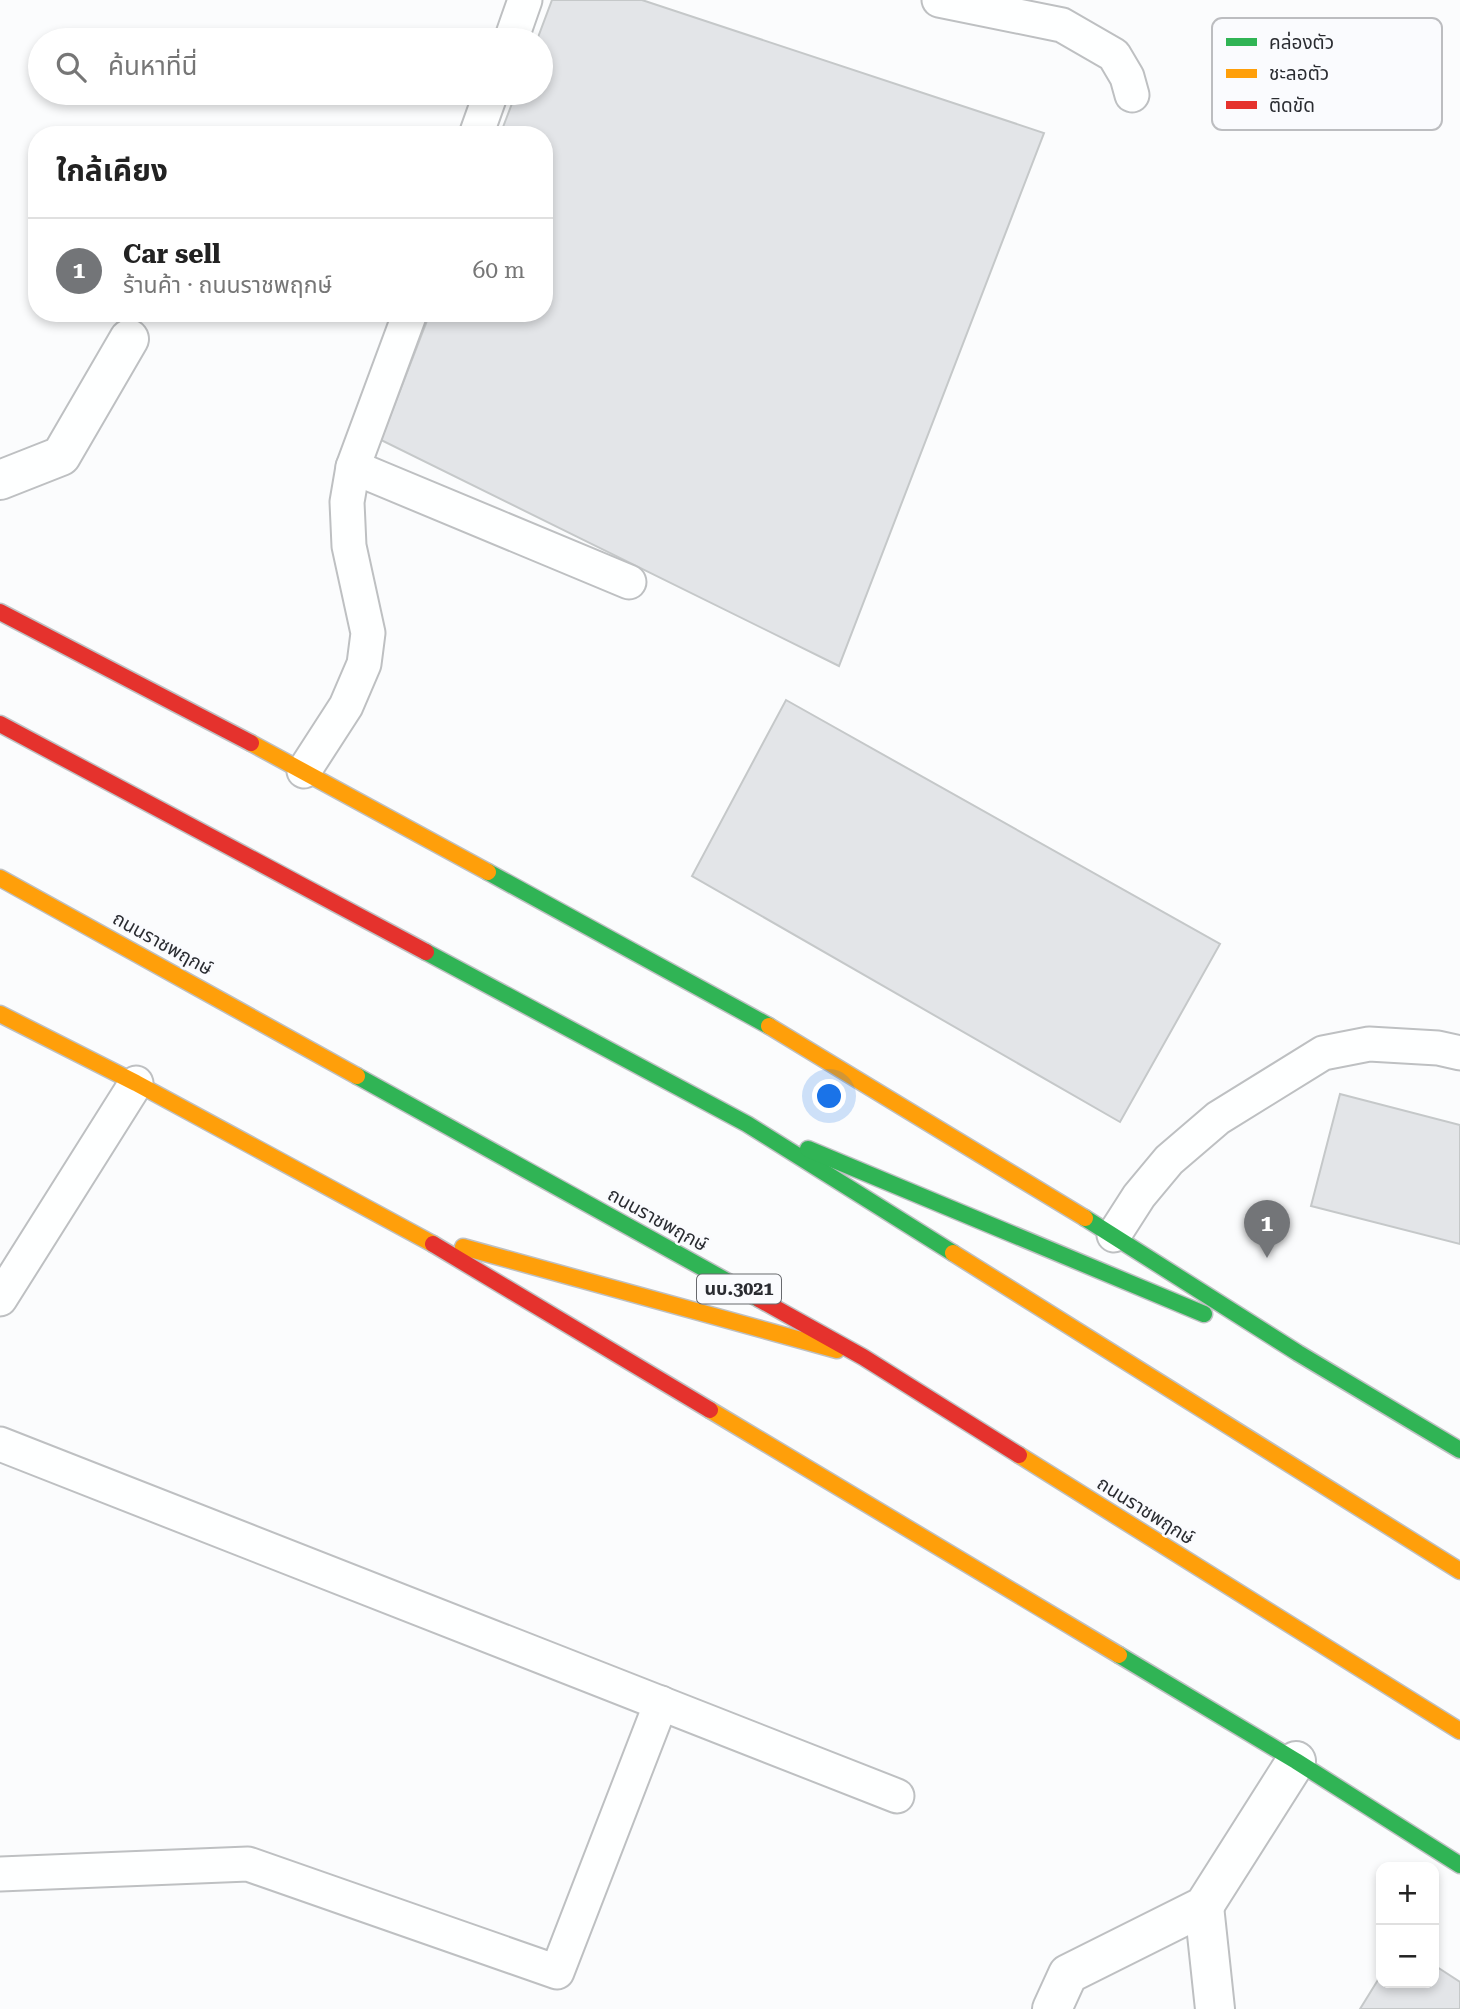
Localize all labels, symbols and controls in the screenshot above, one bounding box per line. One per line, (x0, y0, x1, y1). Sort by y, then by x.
legend (1212, 18, 1442, 130)
search box (28, 28, 553, 105)
text: คล่องตัว (1269, 31, 1334, 54)
icon: search (52, 48, 90, 86)
text: ค้นหาที่นี่ (108, 51, 198, 81)
text: ชะลอตัว (1269, 62, 1329, 85)
text: ติดขัด (1269, 94, 1315, 117)
text: ใกล้เคียง (56, 153, 168, 188)
text: Car sell (123, 239, 221, 269)
text: 1 (73, 257, 85, 284)
text: 60 m (472, 257, 525, 284)
text: ร้านค้า · ถนนราชพฤกษ์ (123, 272, 332, 299)
street label: ถนนราชพฤกษ์ (109, 907, 217, 980)
your location (812, 1079, 846, 1113)
street label: ถนนราชพฤกษ์ (604, 1183, 712, 1256)
pin: 1 (1244, 1200, 1290, 1258)
road number: นบ.3021 (697, 1274, 781, 1304)
street label: ถนนราชพฤกษ์ (1093, 1471, 1199, 1549)
map controls (1376, 1862, 1439, 1988)
button: + (1376, 1862, 1439, 1925)
button: − (1376, 1925, 1439, 1988)

